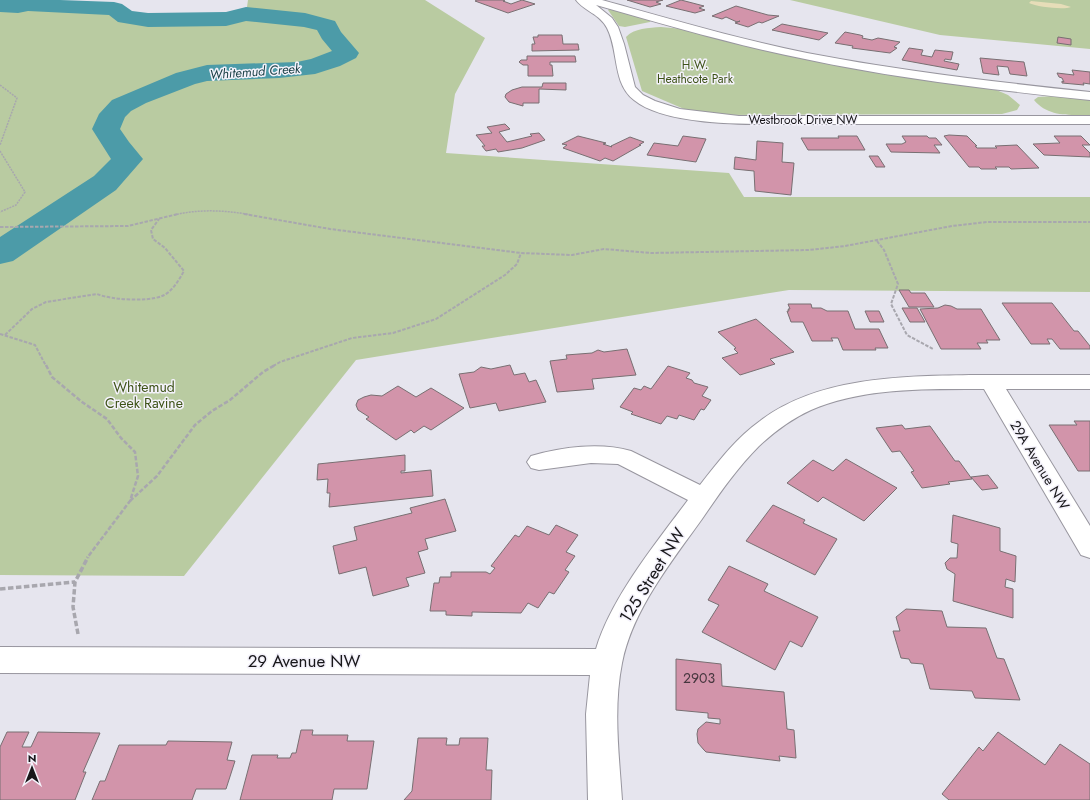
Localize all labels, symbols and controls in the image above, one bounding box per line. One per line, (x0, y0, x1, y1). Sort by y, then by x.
park label: H.W. Heathcote Park (657, 56, 734, 88)
water label: Whitemud Creek (209, 59, 301, 84)
street label: Westbrook Drive NW (748, 111, 858, 129)
park label: Whitemud Creek Ravine (105, 377, 183, 413)
street label: 29A Avenue NW (1005, 417, 1075, 514)
street label: 125 Street NW (613, 523, 691, 627)
street label: 29 Avenue NW (248, 649, 360, 673)
house number: 2903 (683, 668, 715, 688)
north arrow (12, 748, 52, 788)
text: N (28, 750, 36, 766)

